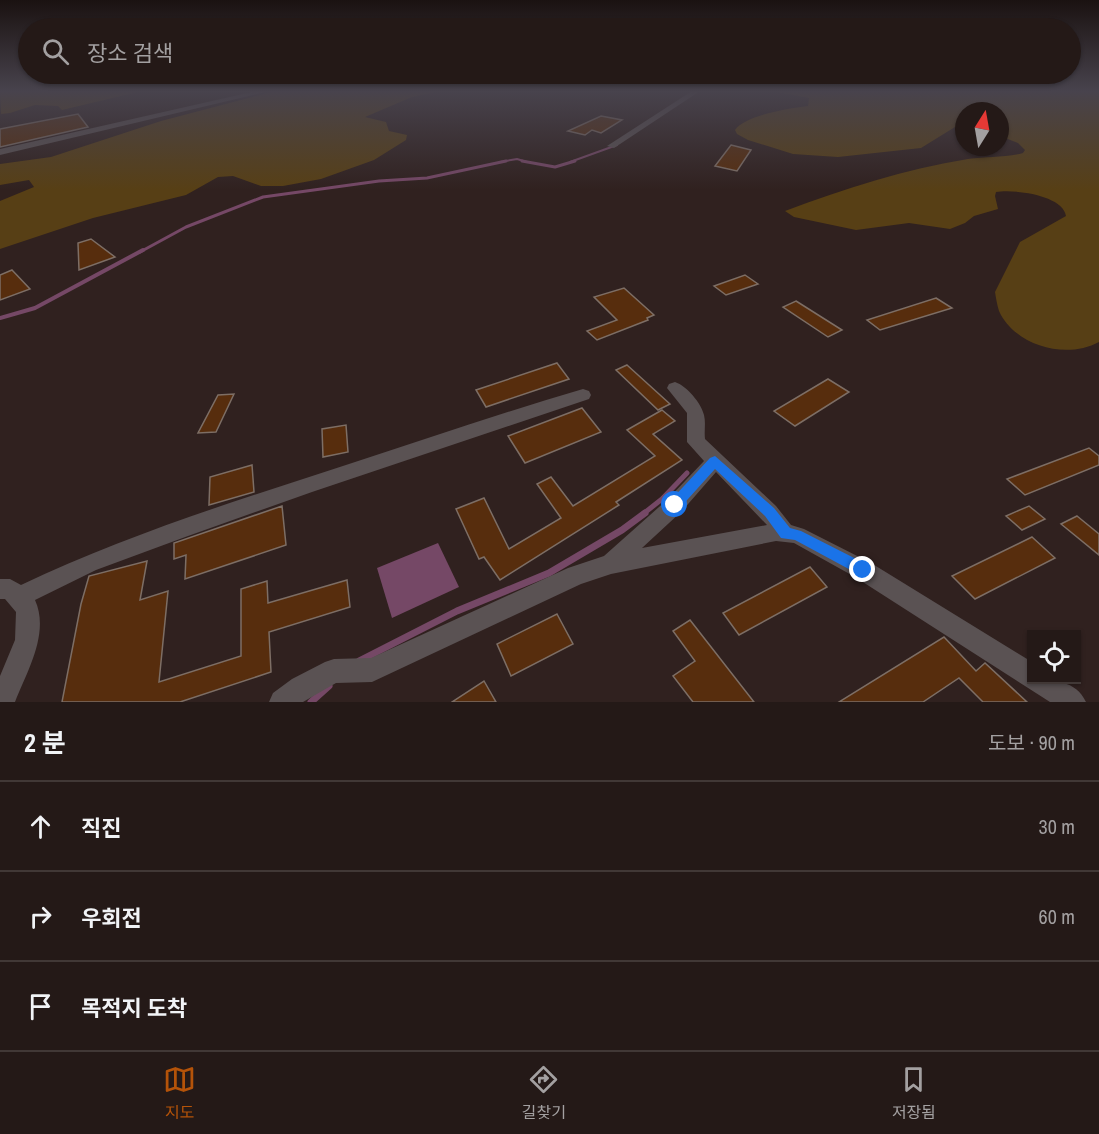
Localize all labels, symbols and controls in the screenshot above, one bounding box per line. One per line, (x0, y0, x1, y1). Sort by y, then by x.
search box (18, 18, 1081, 84)
icon: search (39, 35, 72, 68)
text: 장소 검색 (87, 38, 173, 68)
north arrow (955, 102, 1009, 156)
route start (661, 491, 687, 517)
route end (849, 556, 875, 582)
map controls (1027, 630, 1081, 684)
button: locate (1027, 630, 1081, 684)
text: 2 분 (24, 725, 66, 760)
text: 도보 · 90 m (988, 729, 1075, 756)
icon: ahead (24, 810, 57, 843)
text: 직진 (81, 813, 121, 843)
text: 30 m (1039, 813, 1075, 840)
icon: right (24, 900, 57, 933)
text: 우회전 (81, 903, 142, 933)
text: 60 m (1039, 903, 1075, 930)
icon: arrive (24, 990, 57, 1023)
text: 목적지 도착 (81, 993, 187, 1023)
tab: 지도 (163, 1063, 196, 1123)
tab: 길찾기 (522, 1063, 566, 1123)
tab: 저장됨 (892, 1063, 936, 1123)

